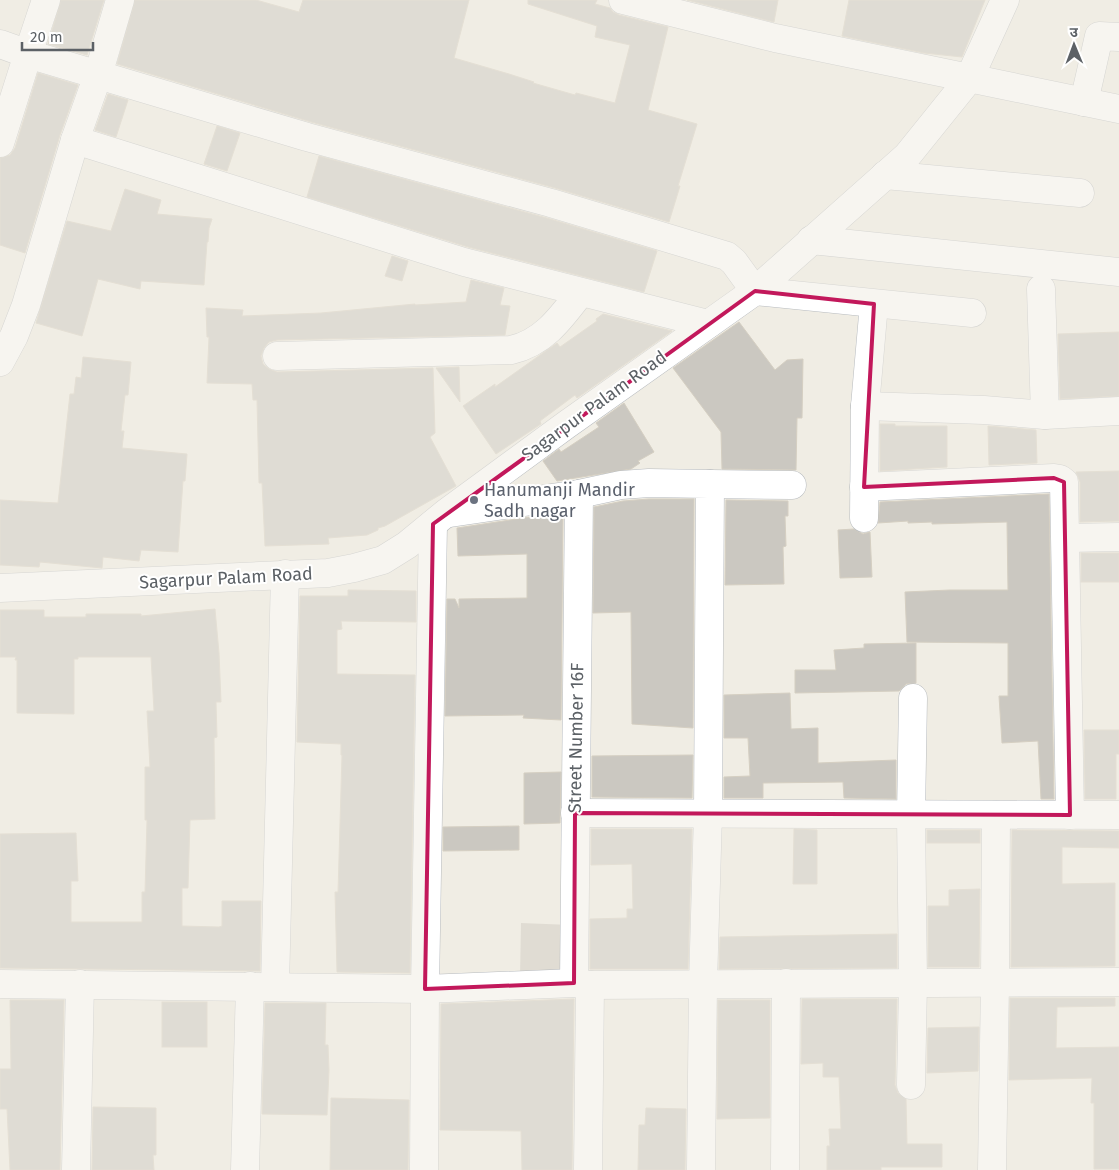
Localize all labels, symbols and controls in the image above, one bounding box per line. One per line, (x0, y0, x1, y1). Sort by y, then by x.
scale bar (22, 20, 94, 52)
north arrow (1049, 20, 1099, 70)
text: उ (1070, 24, 1079, 41)
text: 20 m (30, 28, 63, 46)
street label: Sagarpur Palam Road (517, 346, 671, 466)
place label: Hanumanji Mandir Sadh nagar (484, 479, 635, 522)
marker: Hanumanji Mandir Sadh nagar (468, 494, 480, 506)
street label: Sagarpur Palam Road (139, 562, 313, 594)
street label: Street Number 16F (564, 663, 588, 813)

